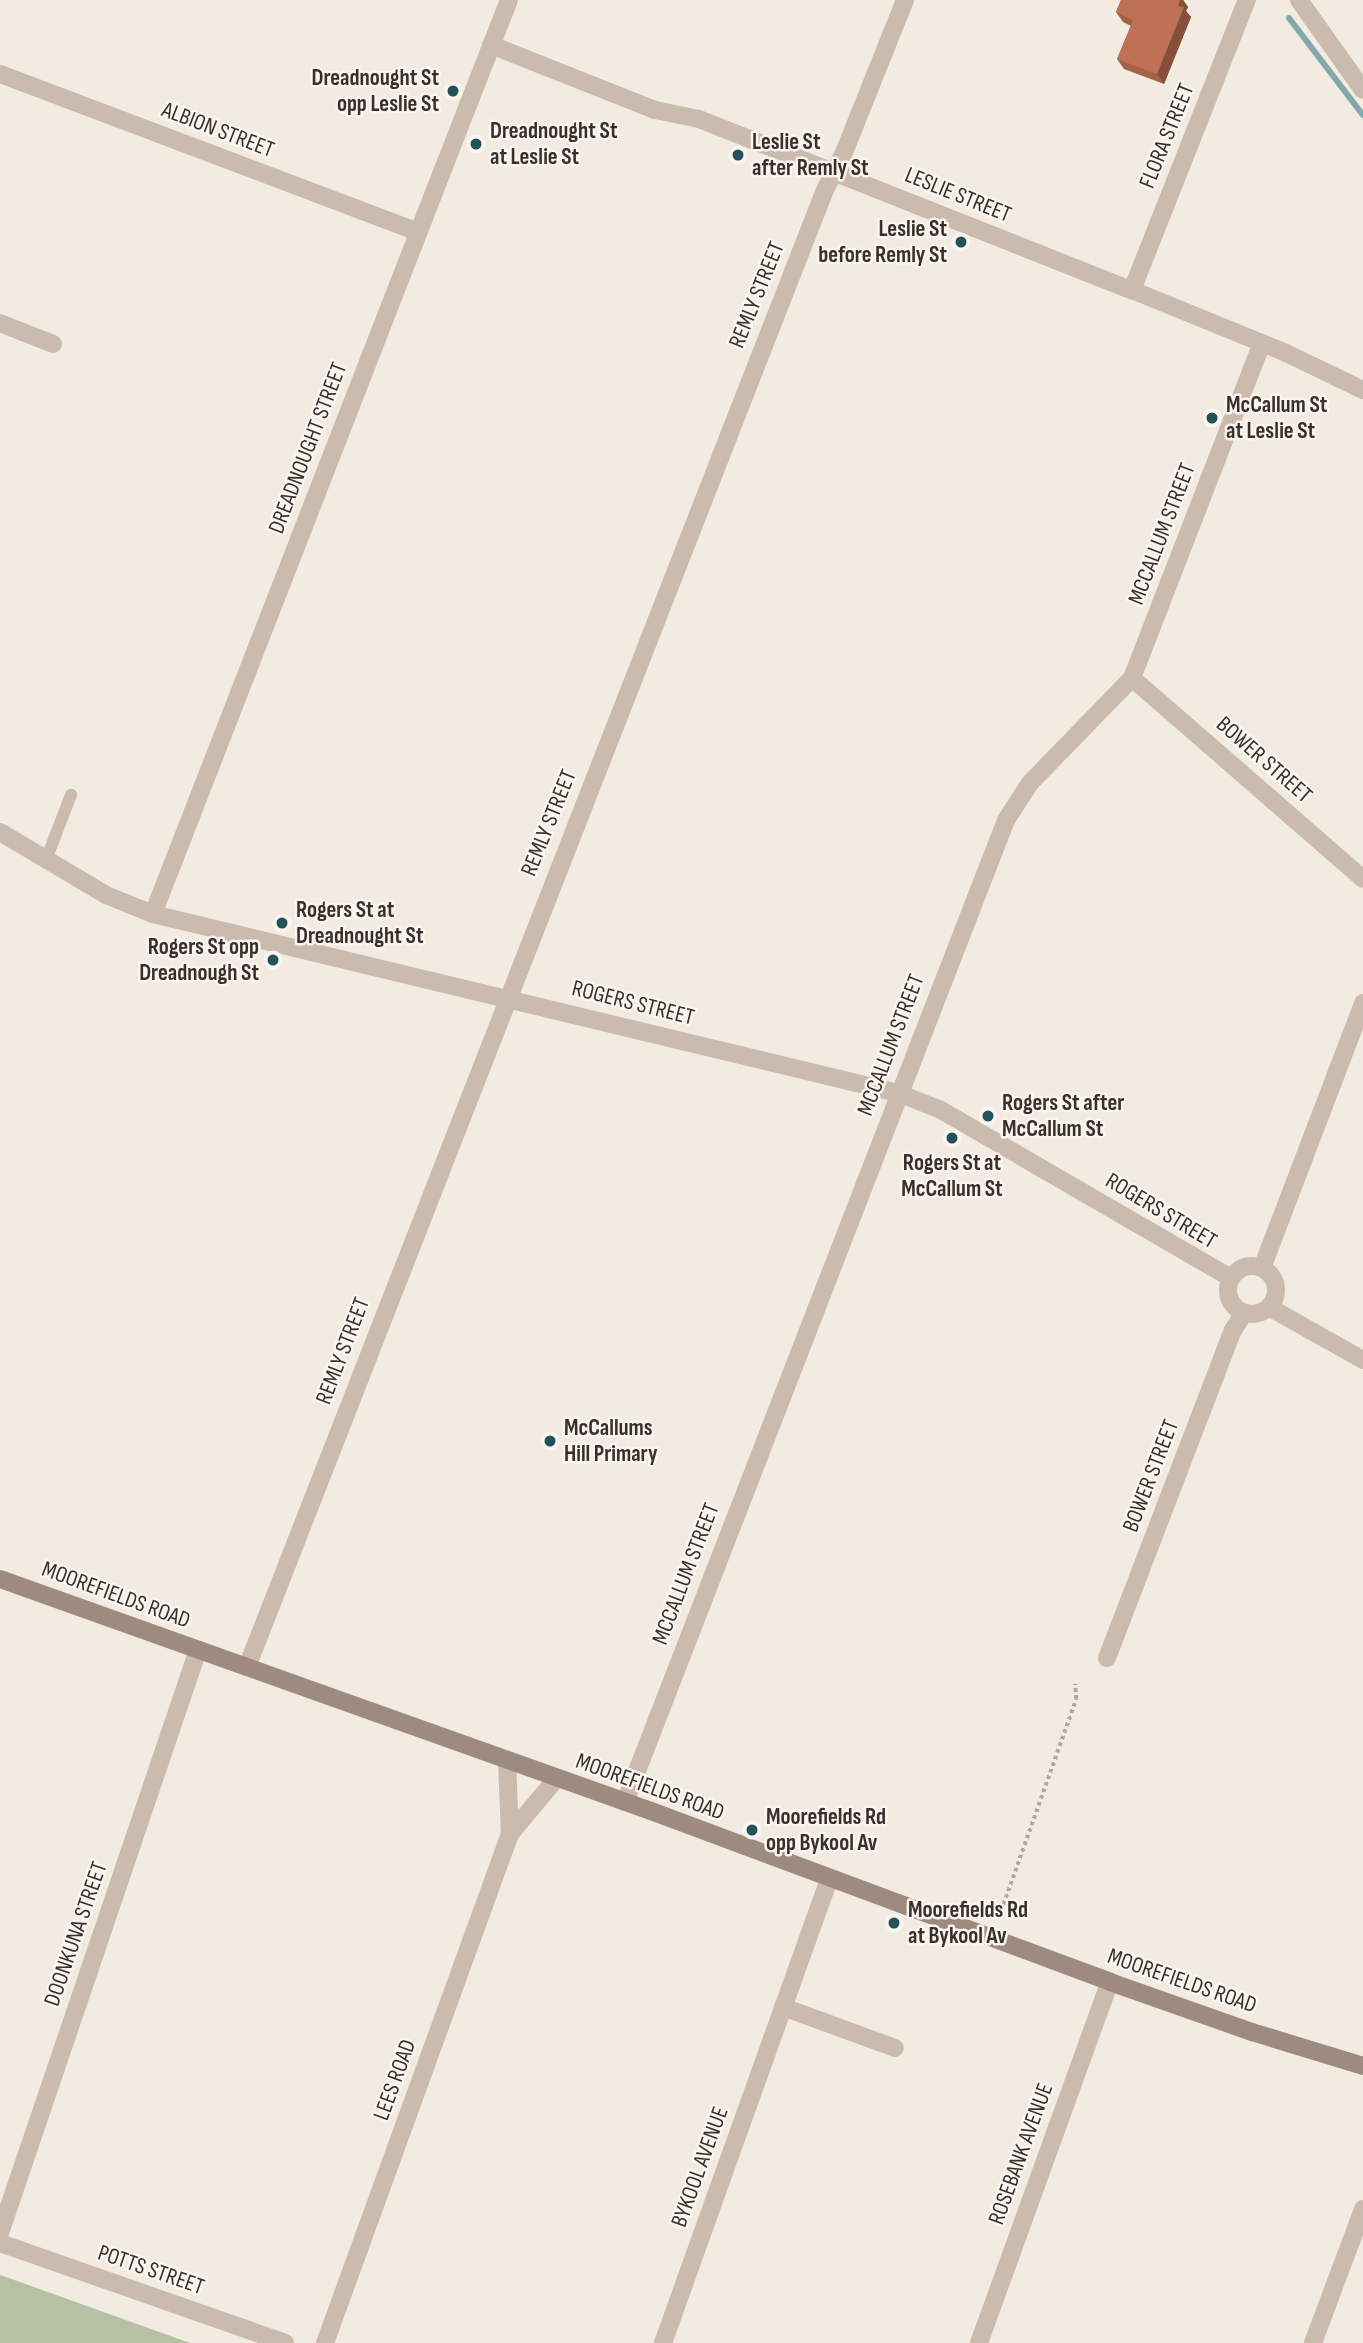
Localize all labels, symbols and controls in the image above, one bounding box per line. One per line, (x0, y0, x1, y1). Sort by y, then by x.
place label: Dreadnought St opp Leslie St (311, 64, 439, 118)
street label: FLORA STREET (1134, 80, 1200, 192)
marker: Dreadnought St opp Leslie St (445, 83, 461, 99)
street label: ALBION STREET (158, 96, 278, 164)
place label: Dreadnought St at Leslie St (490, 117, 618, 171)
place label: Leslie St after Remly St (752, 128, 869, 182)
marker: Dreadnought St at Leslie St (468, 136, 484, 152)
marker: Leslie St after Remly St (730, 147, 746, 163)
street label: LESLIE STREET (901, 161, 1015, 229)
place label: Leslie St before Remly St (818, 215, 947, 269)
marker: Leslie St before Remly St (953, 234, 969, 250)
street label: REMLY STREET (723, 238, 791, 352)
street label: DREADNOUGHT STREET (263, 359, 353, 537)
place label: McCallum St at Leslie St (1226, 391, 1327, 445)
marker: McCallum St at Leslie St (1204, 410, 1220, 426)
street label: MCCALLUM STREET (1122, 459, 1202, 609)
street label: BOWER STREET (1210, 711, 1318, 809)
street label: REMLY STREET (515, 766, 583, 880)
place label: Rogers St at Dreadnought St (296, 896, 424, 950)
marker: Rogers St at Dreadnought St (274, 915, 290, 931)
place label: Rogers St opp Dreadnough St (139, 933, 259, 987)
marker: Rogers St opp Dreadnough St (265, 952, 281, 968)
street label: MCCALLUM STREET (851, 970, 931, 1120)
street label: ROGERS STREET (569, 975, 697, 1031)
place label: Rogers St after McCallum St (1002, 1089, 1124, 1143)
marker: Rogers St after McCallum St (980, 1108, 996, 1124)
marker: Rogers St at McCallum St (944, 1130, 960, 1146)
place label: Rogers St at McCallum St (901, 1149, 1003, 1203)
street label: ROGERS STREET (1100, 1167, 1222, 1255)
street label: REMLY STREET (310, 1294, 376, 1408)
place label: McCallums Hill Primary (564, 1414, 658, 1468)
street label: BOWER STREET (1117, 1416, 1185, 1536)
marker: McCallums Hill Primary (542, 1433, 558, 1449)
street label: MCCALLUM STREET (646, 1499, 726, 1649)
street label: MOOREFIELDS ROAD (38, 1555, 194, 1635)
street label: MOOREFIELDS ROAD (572, 1747, 728, 1827)
place label: Moorefields Rd opp Bykool Av (766, 1803, 886, 1857)
marker: Moorefields Rd opp Bykool Av (744, 1822, 760, 1838)
street label: DOONKUNA STREET (38, 1858, 114, 2010)
place label: Moorefields Rd at Bykool Av (908, 1896, 1028, 1950)
marker: Moorefields Rd at Bykool Av (886, 1915, 902, 1931)
street label: MOOREFIELDS ROAD (1104, 1943, 1260, 2019)
street label: LEES ROAD (368, 2036, 422, 2124)
street label: ROSEBANK AVENUE (983, 2080, 1059, 2228)
street label: BYKOOL AVENUE (665, 2103, 735, 2231)
street label: POTTS STREET (94, 2239, 208, 2301)

